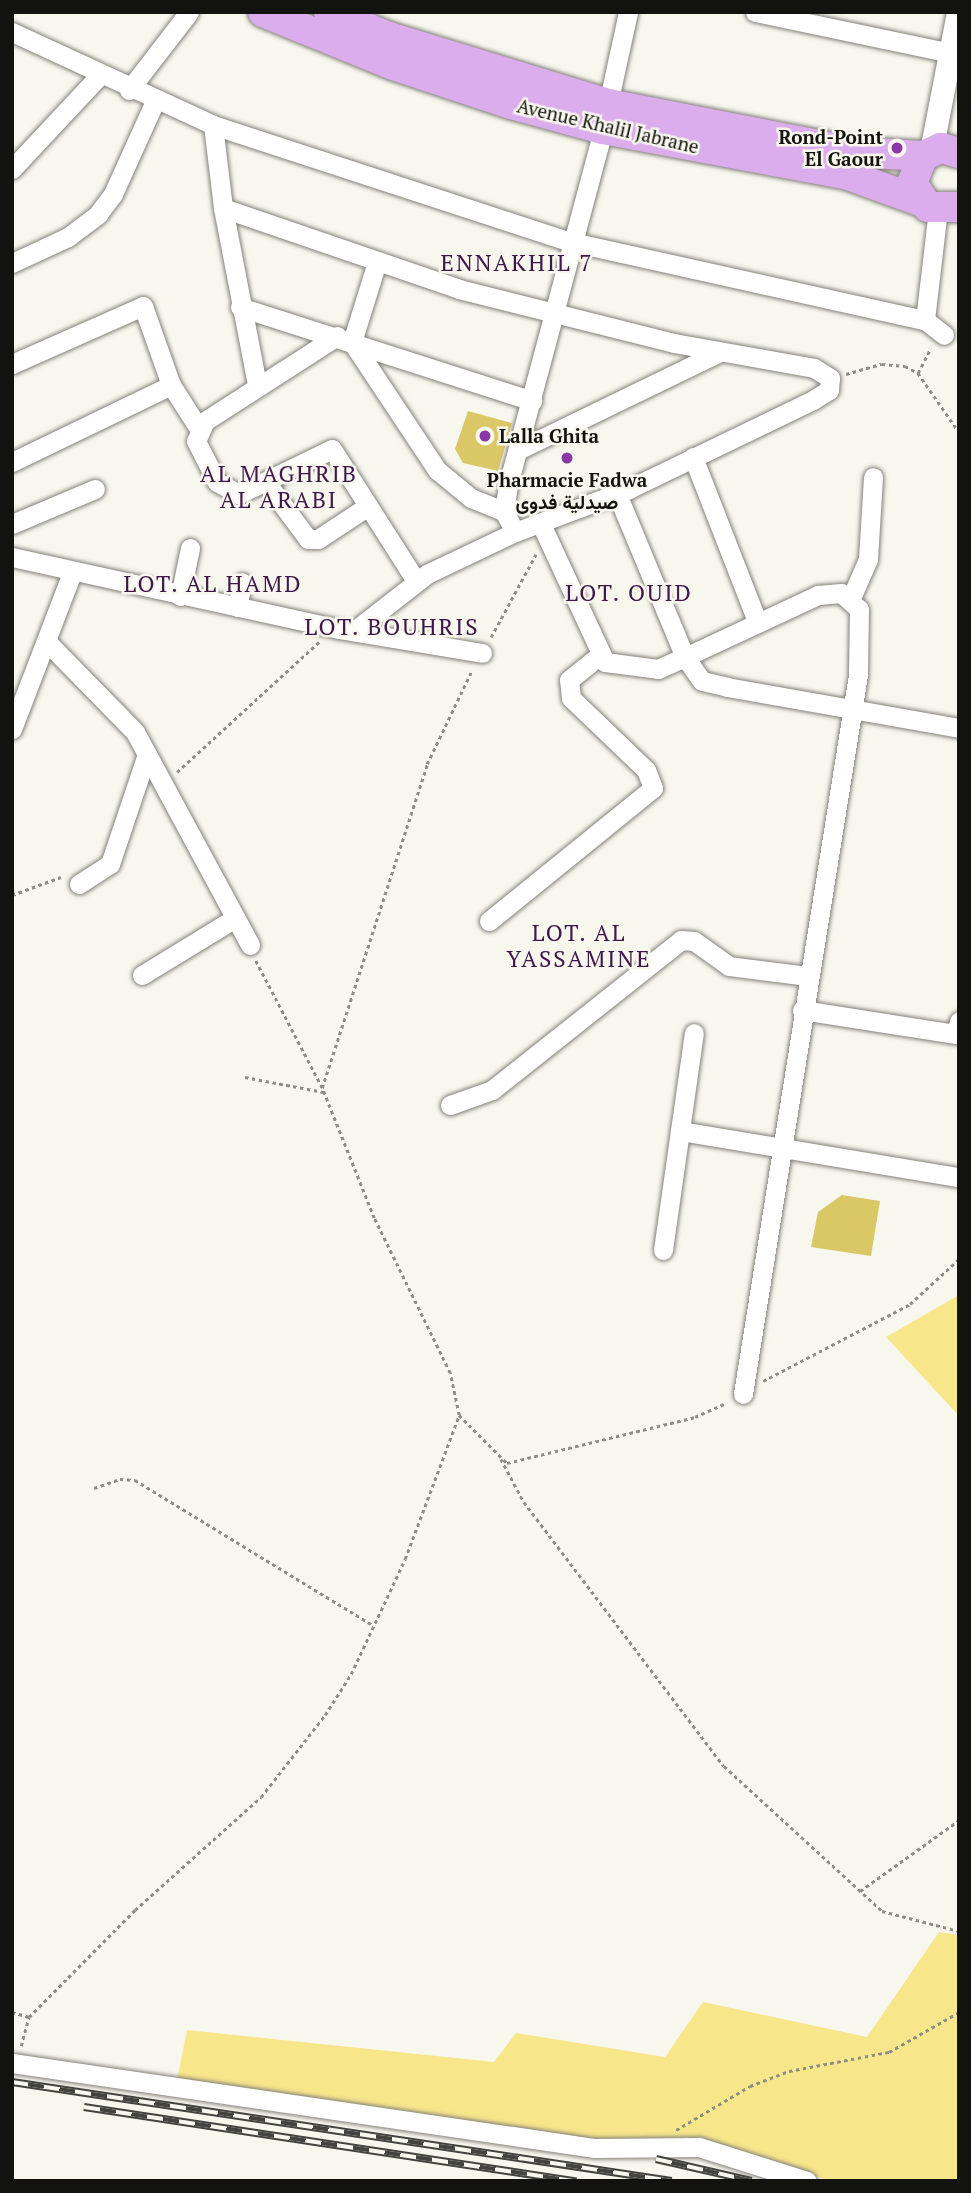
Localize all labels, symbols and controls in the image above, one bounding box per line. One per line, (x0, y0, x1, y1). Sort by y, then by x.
street label: Avenue Khalil Jabrane (515, 94, 701, 158)
place label: Rond-Point El Gaour (778, 126, 883, 170)
marker: Rond-Point El Gaour (889, 140, 905, 156)
district label: ENNAKHIL 7 (442, 249, 592, 277)
place label: Lalla Ghita (499, 425, 599, 447)
marker: Lalla Ghita (477, 428, 493, 444)
marker: Pharmacie Fadwa صيدلية فدوى (559, 450, 575, 466)
district label: AL MAGHRIB AL ARABI (201, 460, 357, 514)
place label: Pharmacie Fadwa صيدلية فدوى (487, 469, 647, 513)
district label: LOT. AL HAMD (124, 570, 302, 598)
district label: LOT. OUID (566, 579, 692, 607)
district label: LOT. BOUHRIS (305, 613, 479, 641)
district label: LOT. AL YASSAMINE (508, 919, 650, 973)

